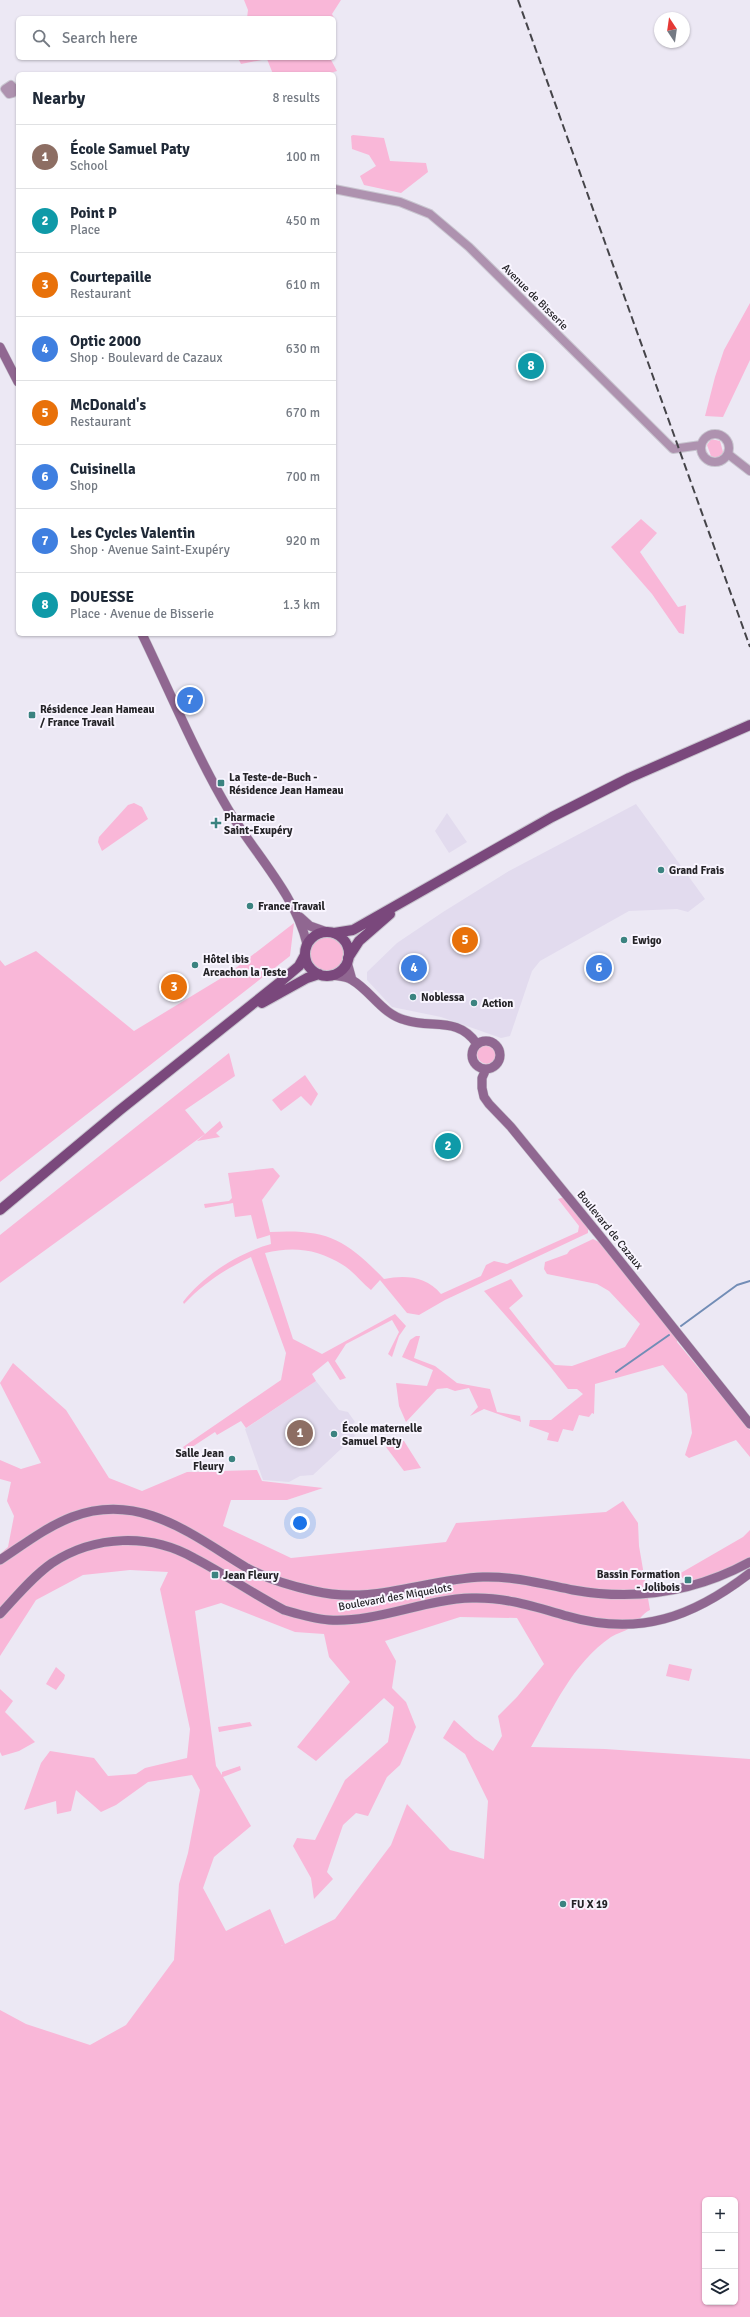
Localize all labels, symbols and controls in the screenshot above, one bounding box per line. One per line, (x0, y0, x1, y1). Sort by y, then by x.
north arrow (654, 12, 690, 48)
search box (16, 16, 336, 60)
icon: search (30, 27, 52, 49)
text: Search here (62, 29, 138, 47)
text: Nearby (32, 88, 85, 109)
text: 8 results (272, 90, 320, 106)
text: École Samuel Paty (70, 140, 190, 158)
text: 1 (41, 149, 49, 165)
text: 100 m (286, 149, 320, 165)
text: School (70, 158, 108, 174)
text: Point P (70, 204, 117, 222)
text: 2 (41, 213, 49, 229)
text: 450 m (286, 213, 320, 229)
text: Place (70, 222, 100, 238)
street label: Avenue de Bisserie (499, 261, 571, 333)
text: Courtepaille (70, 268, 151, 286)
text: 3 (41, 277, 49, 293)
text: 610 m (286, 277, 320, 293)
text: Restaurant (70, 286, 131, 302)
text: Optic 2000 (70, 332, 141, 350)
text: 4 (41, 341, 49, 357)
text: 630 m (286, 341, 320, 357)
text: Shop · Boulevard de Cazaux (70, 350, 222, 366)
pin: 8 (518, 351, 544, 381)
text: McDonald's (70, 396, 146, 414)
text: 5 (41, 405, 49, 421)
text: 670 m (286, 405, 320, 421)
text: Restaurant (70, 414, 131, 430)
text: Cuisinella (70, 460, 136, 478)
text: 6 (41, 469, 49, 485)
text: 700 m (286, 469, 320, 485)
text: Shop (70, 478, 98, 494)
text: Les Cycles Valentin (70, 524, 195, 542)
text: 7 (41, 533, 49, 549)
text: 920 m (286, 533, 320, 549)
text: Shop · Avenue Saint-Exupéry (70, 542, 230, 558)
text: DOUESSE (70, 588, 134, 606)
text: 8 (41, 597, 49, 613)
text: 1.3 km (283, 597, 320, 613)
text: Place · Avenue de Bisserie (70, 606, 214, 622)
pin: 7 (177, 685, 203, 715)
place label: Résidence Jean Hameau / France Travail (40, 703, 155, 729)
marker: Résidence Jean Hameau / France Travail (27, 710, 37, 720)
place label: La Teste-de-Buch - Résidence Jean Hameau (229, 771, 344, 797)
marker: La Teste-de-Buch - Résidence Jean Hameau (216, 778, 226, 788)
place label: Pharmacie Saint-Exupéry (224, 811, 293, 837)
marker: Pharmacie Saint-Exupéry (211, 818, 221, 828)
place label: Grand Frais (669, 864, 724, 877)
marker: Grand Frais (656, 865, 666, 875)
place label: France Travail (258, 900, 326, 913)
marker: France Travail (245, 901, 255, 911)
pin: 5 (452, 925, 478, 955)
place label: Ewigo (632, 934, 662, 947)
marker: Ewigo (619, 935, 629, 945)
place label: Hôtel ibis Arcachon la Teste (203, 953, 287, 979)
pin: 4 (401, 953, 427, 983)
pin: 6 (586, 953, 612, 983)
marker: Hôtel ibis Arcachon la Teste (190, 960, 200, 970)
pin: 3 (161, 972, 187, 1002)
place label: Noblessa (421, 991, 465, 1004)
marker: Noblessa (408, 992, 418, 1002)
place label: Action (482, 997, 513, 1010)
marker: Action (469, 998, 479, 1008)
pin: 2 (435, 1131, 461, 1161)
street label: Boulevard de Cazaux (574, 1188, 646, 1272)
pin: 1 (287, 1418, 313, 1448)
place label: École maternelle Samuel Paty (342, 1421, 423, 1448)
marker: École maternelle Samuel Paty (329, 1429, 339, 1439)
place label: Salle Jean Fleury (175, 1447, 225, 1473)
marker: Salle Jean Fleury (227, 1454, 237, 1464)
your location (290, 1513, 310, 1533)
place label: Bassin Formation - Jolibois (597, 1568, 680, 1594)
place label: Jean Fleury (223, 1569, 279, 1582)
marker: Jean Fleury (210, 1570, 220, 1580)
marker: Bassin Formation - Jolibois (683, 1575, 693, 1585)
street label: Boulevard des Miquelots (337, 1581, 453, 1613)
place label: FU X 19 (571, 1898, 608, 1911)
marker: FU X 19 (558, 1899, 568, 1909)
map controls (702, 2197, 738, 2305)
button: + (702, 2197, 738, 2233)
button: − (702, 2233, 738, 2269)
button: layers (702, 2269, 738, 2305)

